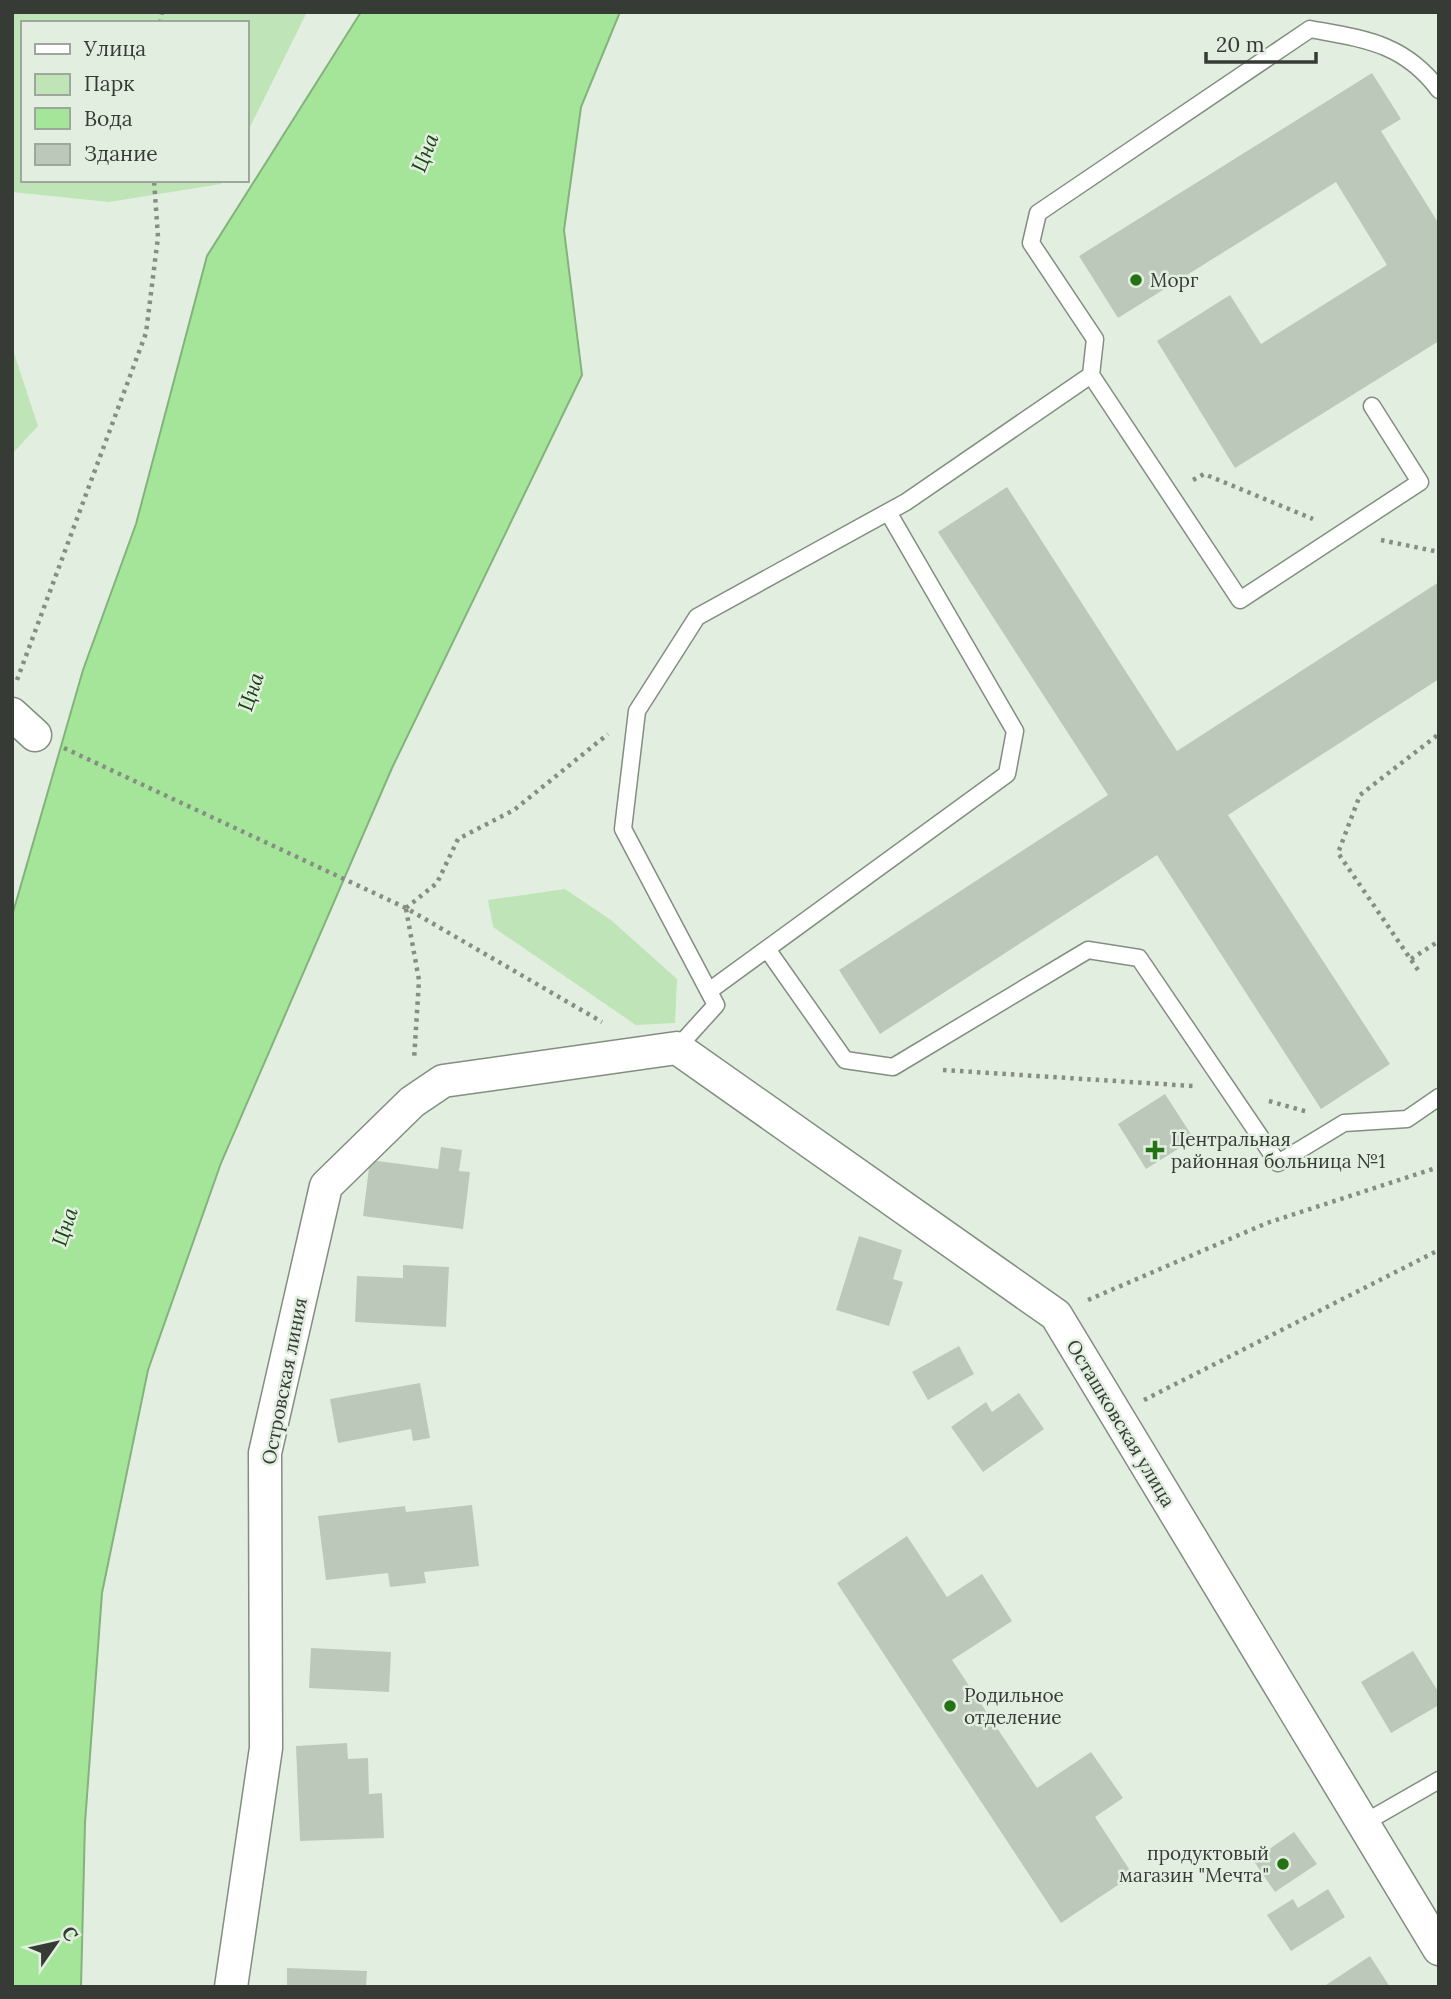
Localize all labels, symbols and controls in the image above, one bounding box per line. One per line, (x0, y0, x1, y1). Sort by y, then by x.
legend (21, 21, 248, 182)
scale bar (1206, 21, 1316, 65)
text: 20 m (1216, 31, 1265, 58)
text: Улица (83, 35, 146, 62)
text: Парк (84, 70, 135, 97)
text: Вода (84, 105, 133, 132)
water label: Цна (405, 129, 445, 176)
text: Здание (84, 140, 158, 167)
place label: Морг (1150, 268, 1199, 292)
marker: Морг (1128, 272, 1144, 288)
water label: Цна (231, 668, 270, 715)
place label: Центральная районная больница №1 (1171, 1127, 1385, 1173)
marker: Центральная районная больница №1 (1145, 1140, 1165, 1160)
water label: Цна (45, 1203, 84, 1250)
street label: Островская линия (256, 1295, 312, 1467)
street label: Осташковская улица (1061, 1335, 1181, 1511)
place label: Родильное отделение (964, 1683, 1064, 1729)
marker: Родильное отделение (942, 1698, 958, 1714)
place label: продуктовый магазин "Мечта" (1119, 1841, 1269, 1887)
marker: продуктовый магазин "Мечта" (1275, 1856, 1291, 1872)
north arrow (21, 1908, 91, 1978)
text: С (56, 1921, 84, 1946)

